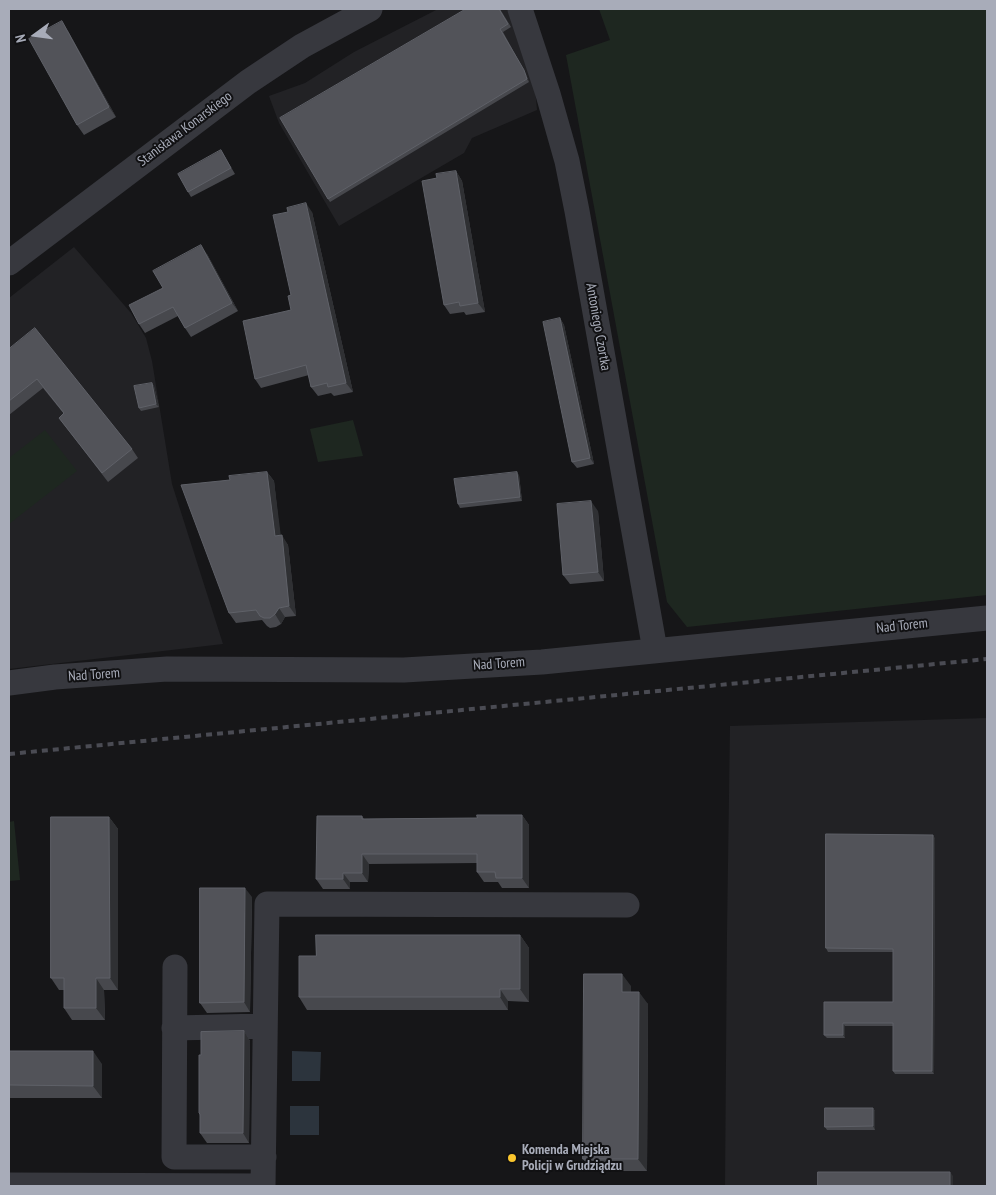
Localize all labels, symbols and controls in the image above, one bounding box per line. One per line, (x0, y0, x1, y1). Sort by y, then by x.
north arrow (10, 10, 60, 60)
text: N (11, 33, 30, 44)
street label: Stanisława Konarskiego (134, 88, 236, 170)
street label: Antoniego Czortka (582, 282, 614, 372)
street label: Nad Torem (875, 615, 929, 637)
street label: Nad Torem (473, 654, 525, 674)
street label: Nad Torem (68, 665, 120, 685)
place label: Komenda Miejska Policji w Grudziądzu (522, 1142, 622, 1174)
marker: Komenda Miejska Policji w Grudziądzu (506, 1152, 518, 1164)

